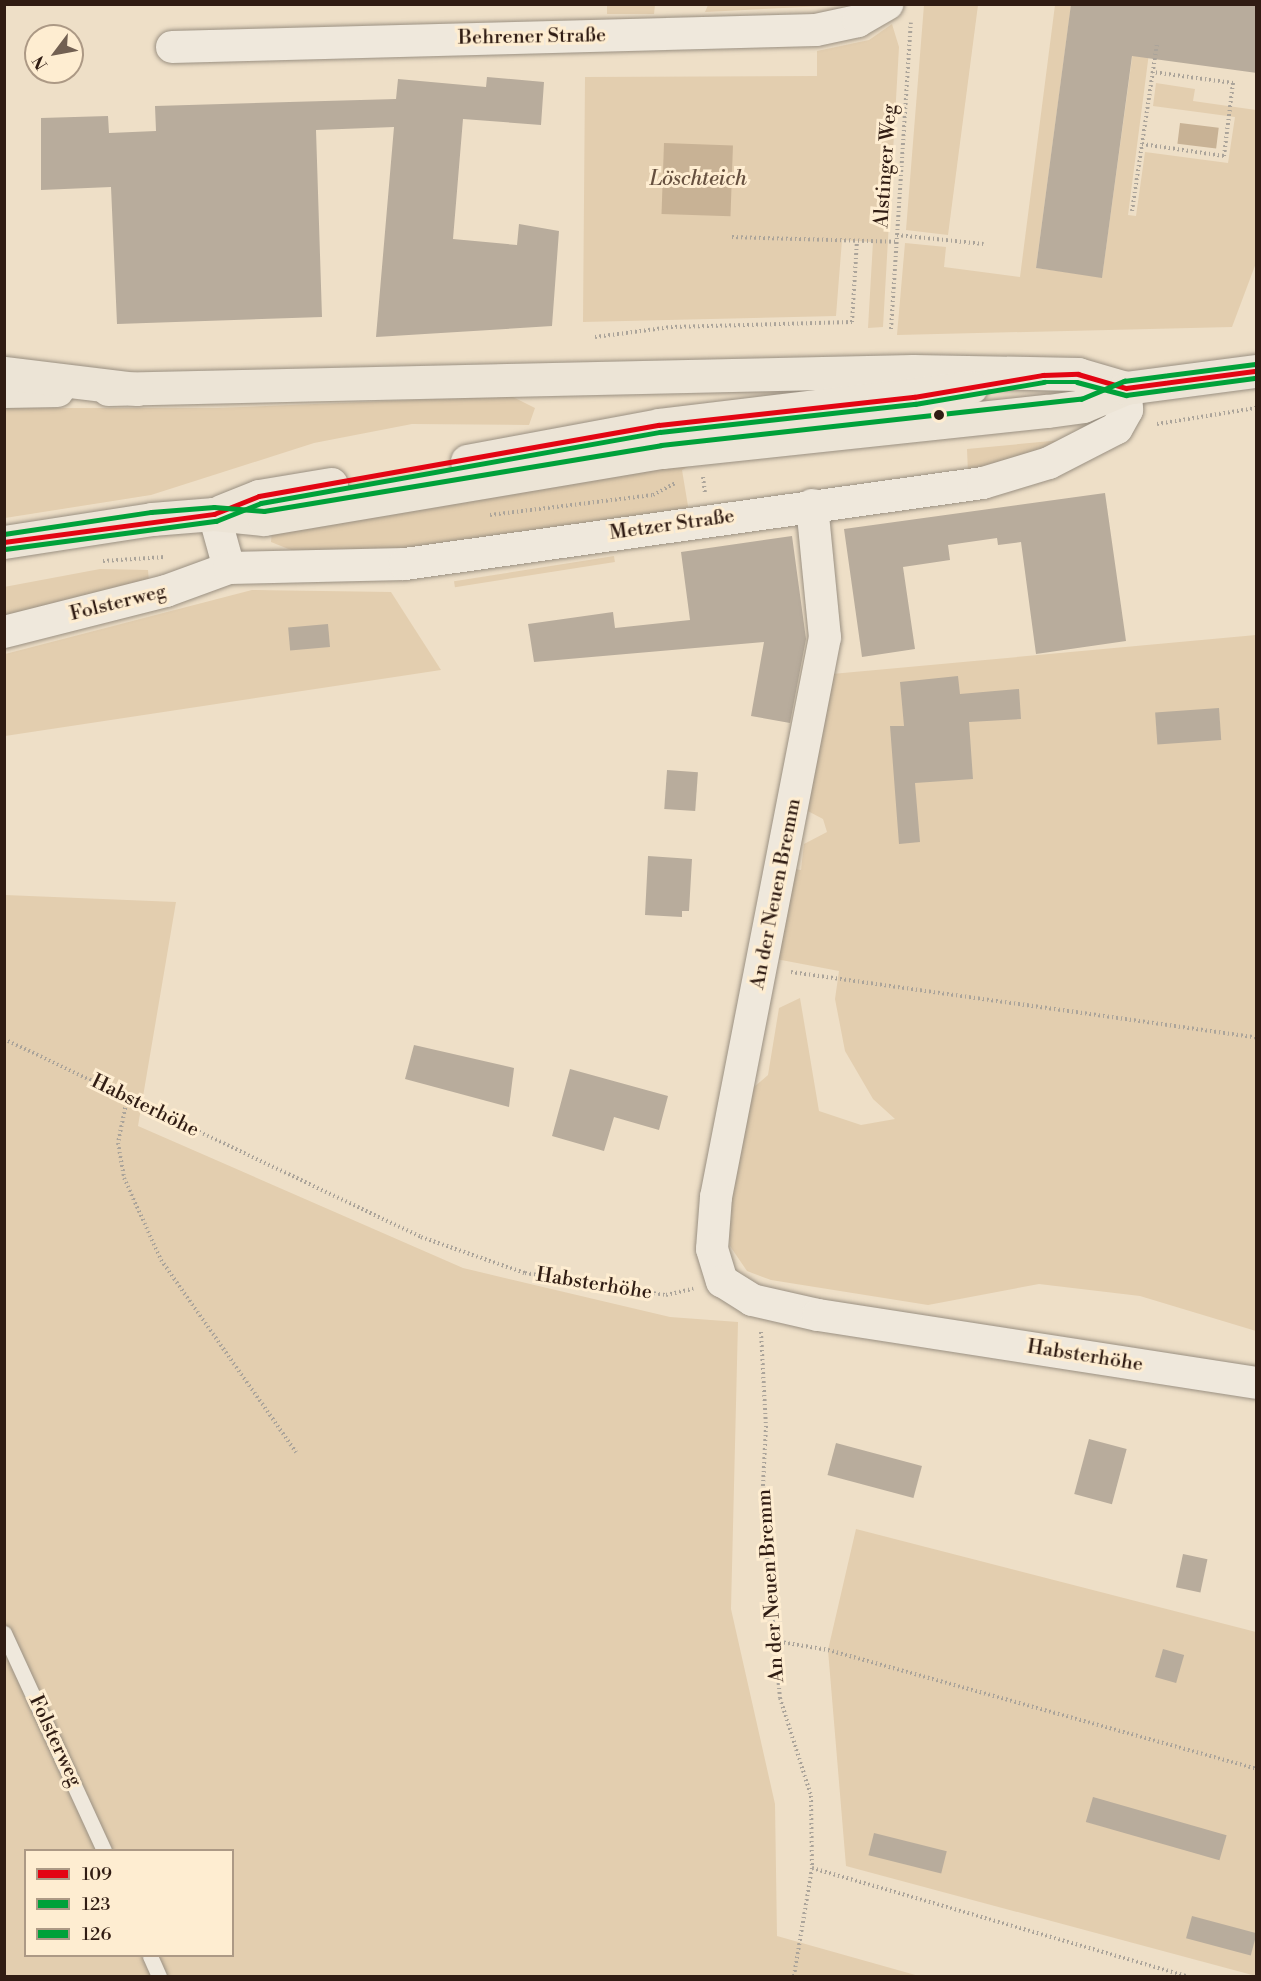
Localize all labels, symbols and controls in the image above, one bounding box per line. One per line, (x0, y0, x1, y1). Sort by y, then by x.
north arrow (24, 24, 84, 84)
street label: Behrener Straße (458, 24, 606, 50)
text: N (29, 52, 52, 73)
street label: Alstinger Weg (870, 103, 902, 229)
water label: Löschteich (649, 166, 747, 192)
unlabelled marker (933, 409, 945, 421)
street label: Metzer Straße (608, 504, 736, 546)
street label: Folsterweg (67, 579, 169, 627)
street label: An der Neuen Bremm (746, 797, 806, 991)
street label: Habsterhöhe (87, 1070, 203, 1142)
street label: Habsterhöhe (534, 1263, 654, 1305)
street label: Habsterhöhe (1025, 1335, 1145, 1377)
street label: An der Neuen Bremm (752, 1488, 790, 1684)
street label: Folsterweg (23, 1691, 87, 1791)
legend (24, 1849, 234, 1957)
text: 109 (82, 1863, 112, 1886)
text: 123 (82, 1893, 110, 1916)
text: 126 (82, 1923, 111, 1946)

